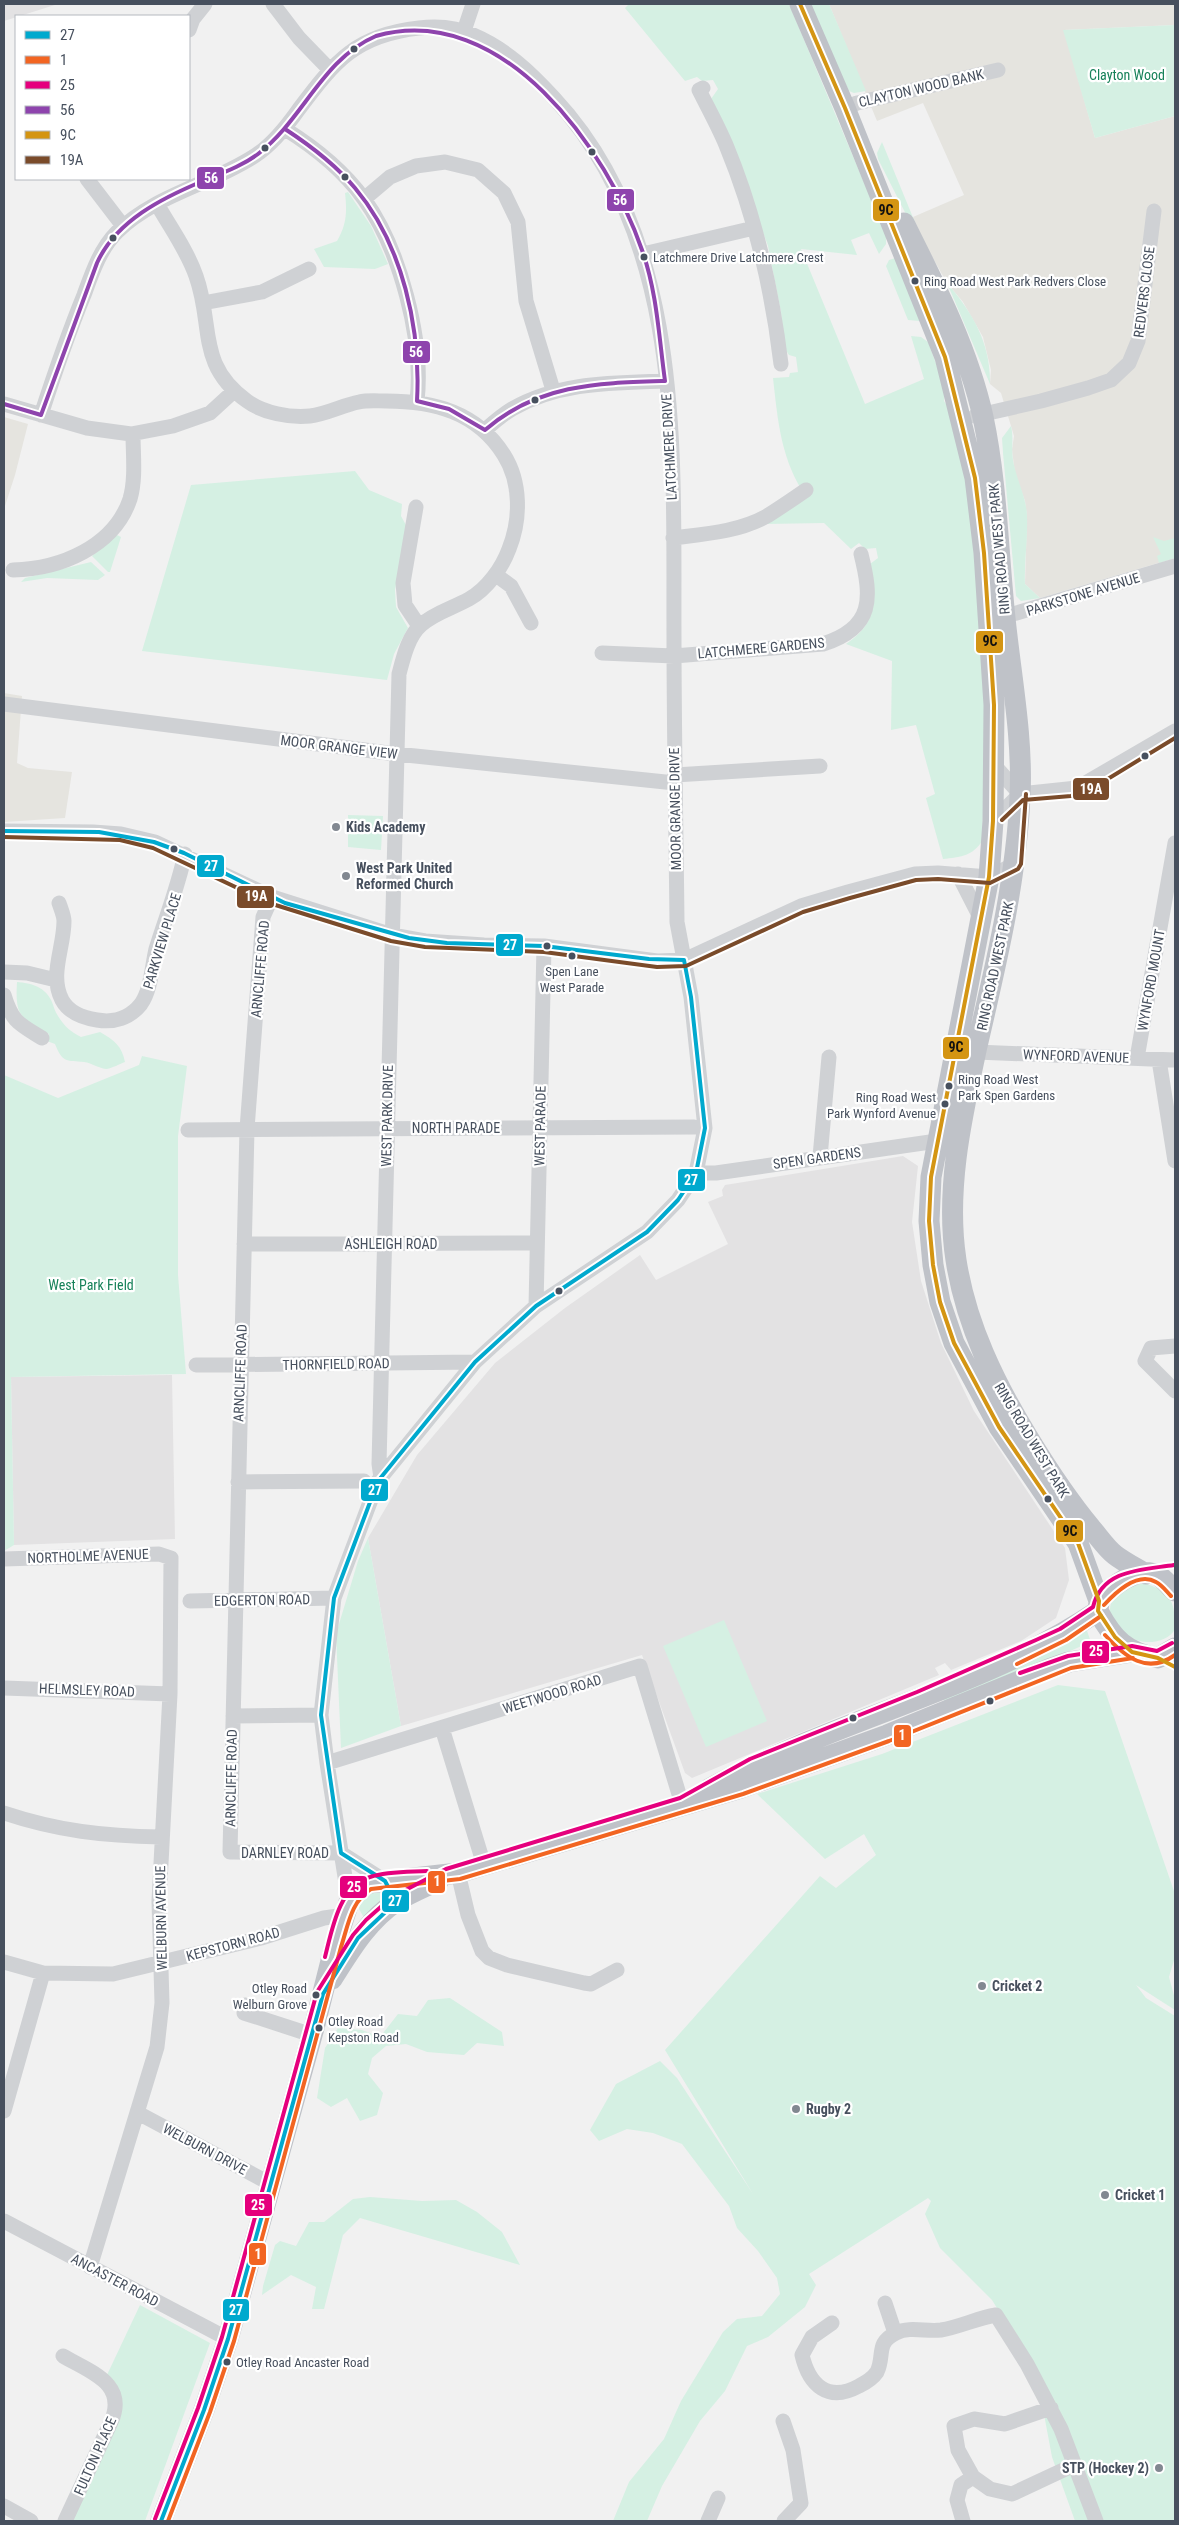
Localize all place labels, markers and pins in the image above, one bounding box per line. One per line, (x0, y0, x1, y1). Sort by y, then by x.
unlabelled marker (349, 44, 359, 54)
unlabelled marker (260, 143, 270, 153)
unlabelled marker (587, 147, 597, 157)
unlabelled marker (340, 172, 350, 182)
unlabelled marker (108, 233, 118, 243)
place label: Latchmere Drive Latchmere Crest (653, 250, 824, 265)
marker: Latchmere Drive Latchmere Crest (639, 252, 649, 262)
place label: Ring Road West Park Redvers Close (924, 274, 1106, 289)
marker: Ring Road West Park Redvers Close (910, 276, 920, 286)
unlabelled marker (530, 395, 540, 405)
unlabelled marker (1140, 751, 1150, 761)
place label: Kids Academy (346, 819, 426, 835)
marker: Kids Academy (330, 821, 342, 833)
unlabelled marker (169, 844, 179, 854)
place label: West Park United Reformed Church (356, 860, 454, 892)
marker: West Park United Reformed Church (340, 870, 352, 882)
unlabelled marker (542, 941, 552, 951)
marker: Spen Lane West Parade (567, 951, 577, 961)
place label: Spen Lane West Parade (540, 964, 604, 995)
place label: Ring Road West Park Spen Gardens (958, 1072, 1055, 1103)
marker: Ring Road West Park Spen Gardens (944, 1081, 954, 1091)
place label: Ring Road West Park Wynford Avenue (827, 1090, 936, 1121)
marker: Ring Road West Park Wynford Avenue (940, 1099, 950, 1109)
unlabelled marker (554, 1286, 564, 1296)
unlabelled marker (1043, 1494, 1053, 1504)
unlabelled marker (985, 1696, 995, 1706)
unlabelled marker (848, 1713, 858, 1723)
place label: Cricket 2 (992, 1978, 1042, 1994)
marker: Cricket 2 (976, 1980, 988, 1992)
place label: Otley Road Welburn Grove (233, 1981, 307, 2012)
marker: Otley Road Welburn Grove (311, 1990, 321, 2000)
place label: Otley Road Kepston Road (328, 2014, 399, 2045)
marker: Otley Road Kepston Road (314, 2023, 324, 2033)
place label: Rugby 2 (806, 2101, 851, 2117)
marker: Rugby 2 (790, 2103, 802, 2115)
place label: Cricket 1 (1115, 2187, 1165, 2203)
marker: Cricket 1 (1099, 2189, 1111, 2201)
place label: Otley Road Ancaster Road (236, 2355, 369, 2370)
marker: Otley Road Ancaster Road (222, 2357, 232, 2367)
place label: STP (Hockey 2) (1062, 2460, 1149, 2477)
marker: STP (Hockey 2) (1153, 2462, 1165, 2474)

